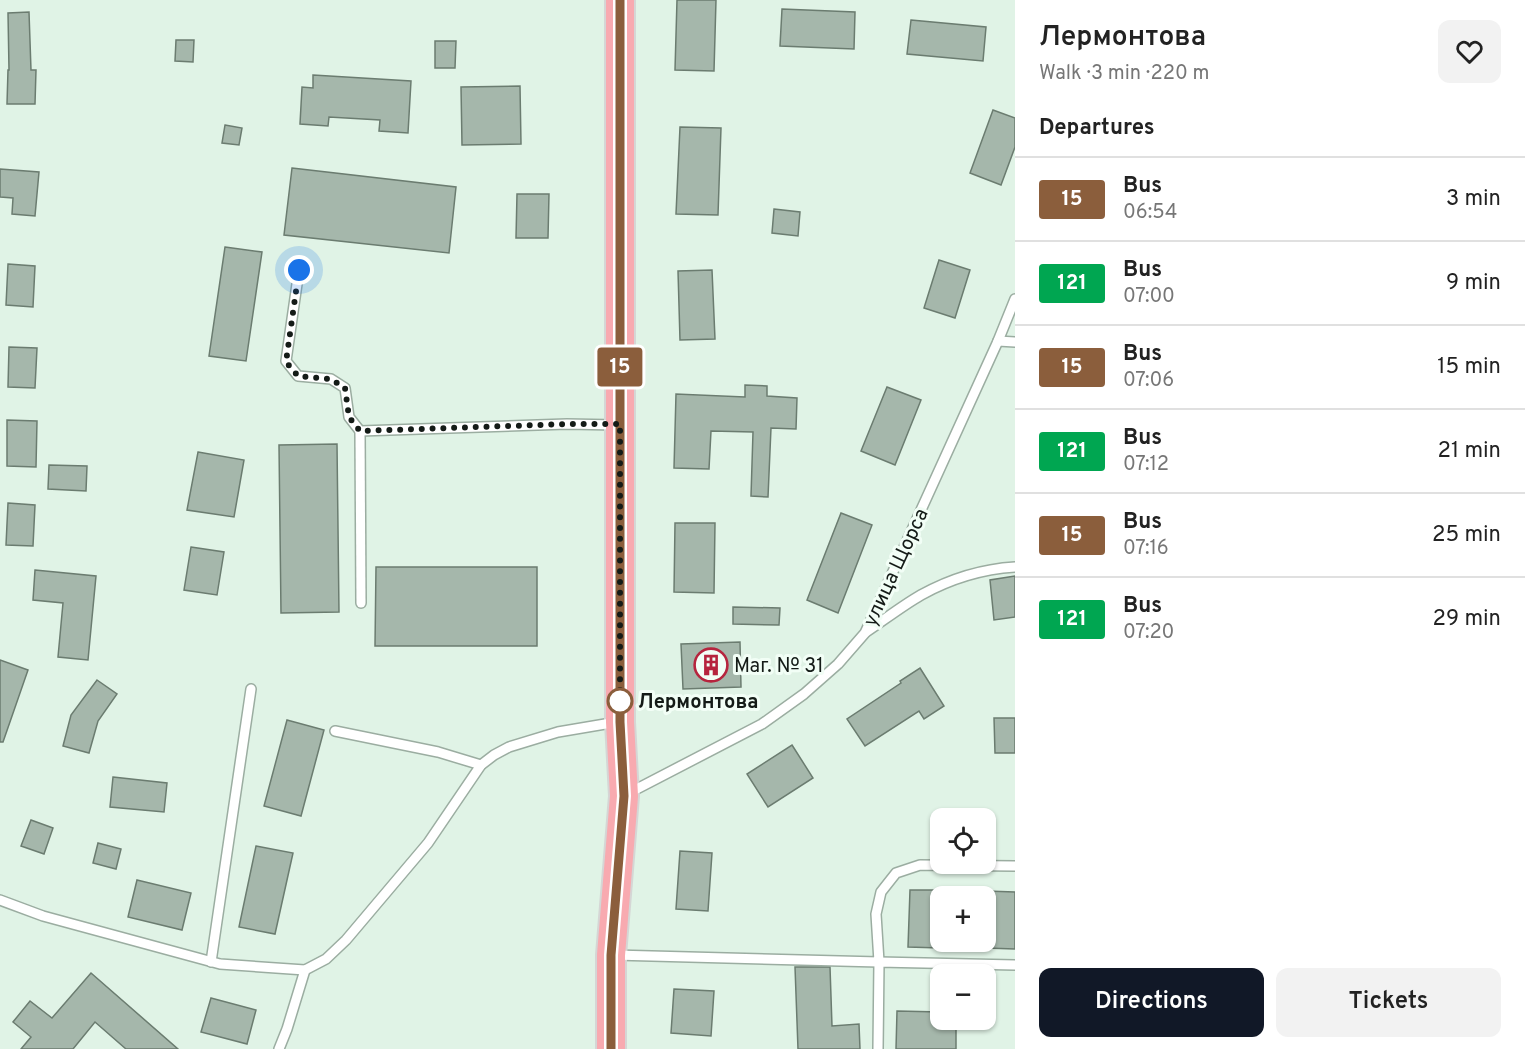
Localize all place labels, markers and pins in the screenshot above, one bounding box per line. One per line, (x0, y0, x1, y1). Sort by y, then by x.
building icon: Маг. № 31 (693, 647, 729, 683)
place label: Маг. № 31 (734, 654, 824, 680)
marker: Лермонтова (607, 688, 633, 714)
place label: Лермонтова (638, 690, 758, 716)

